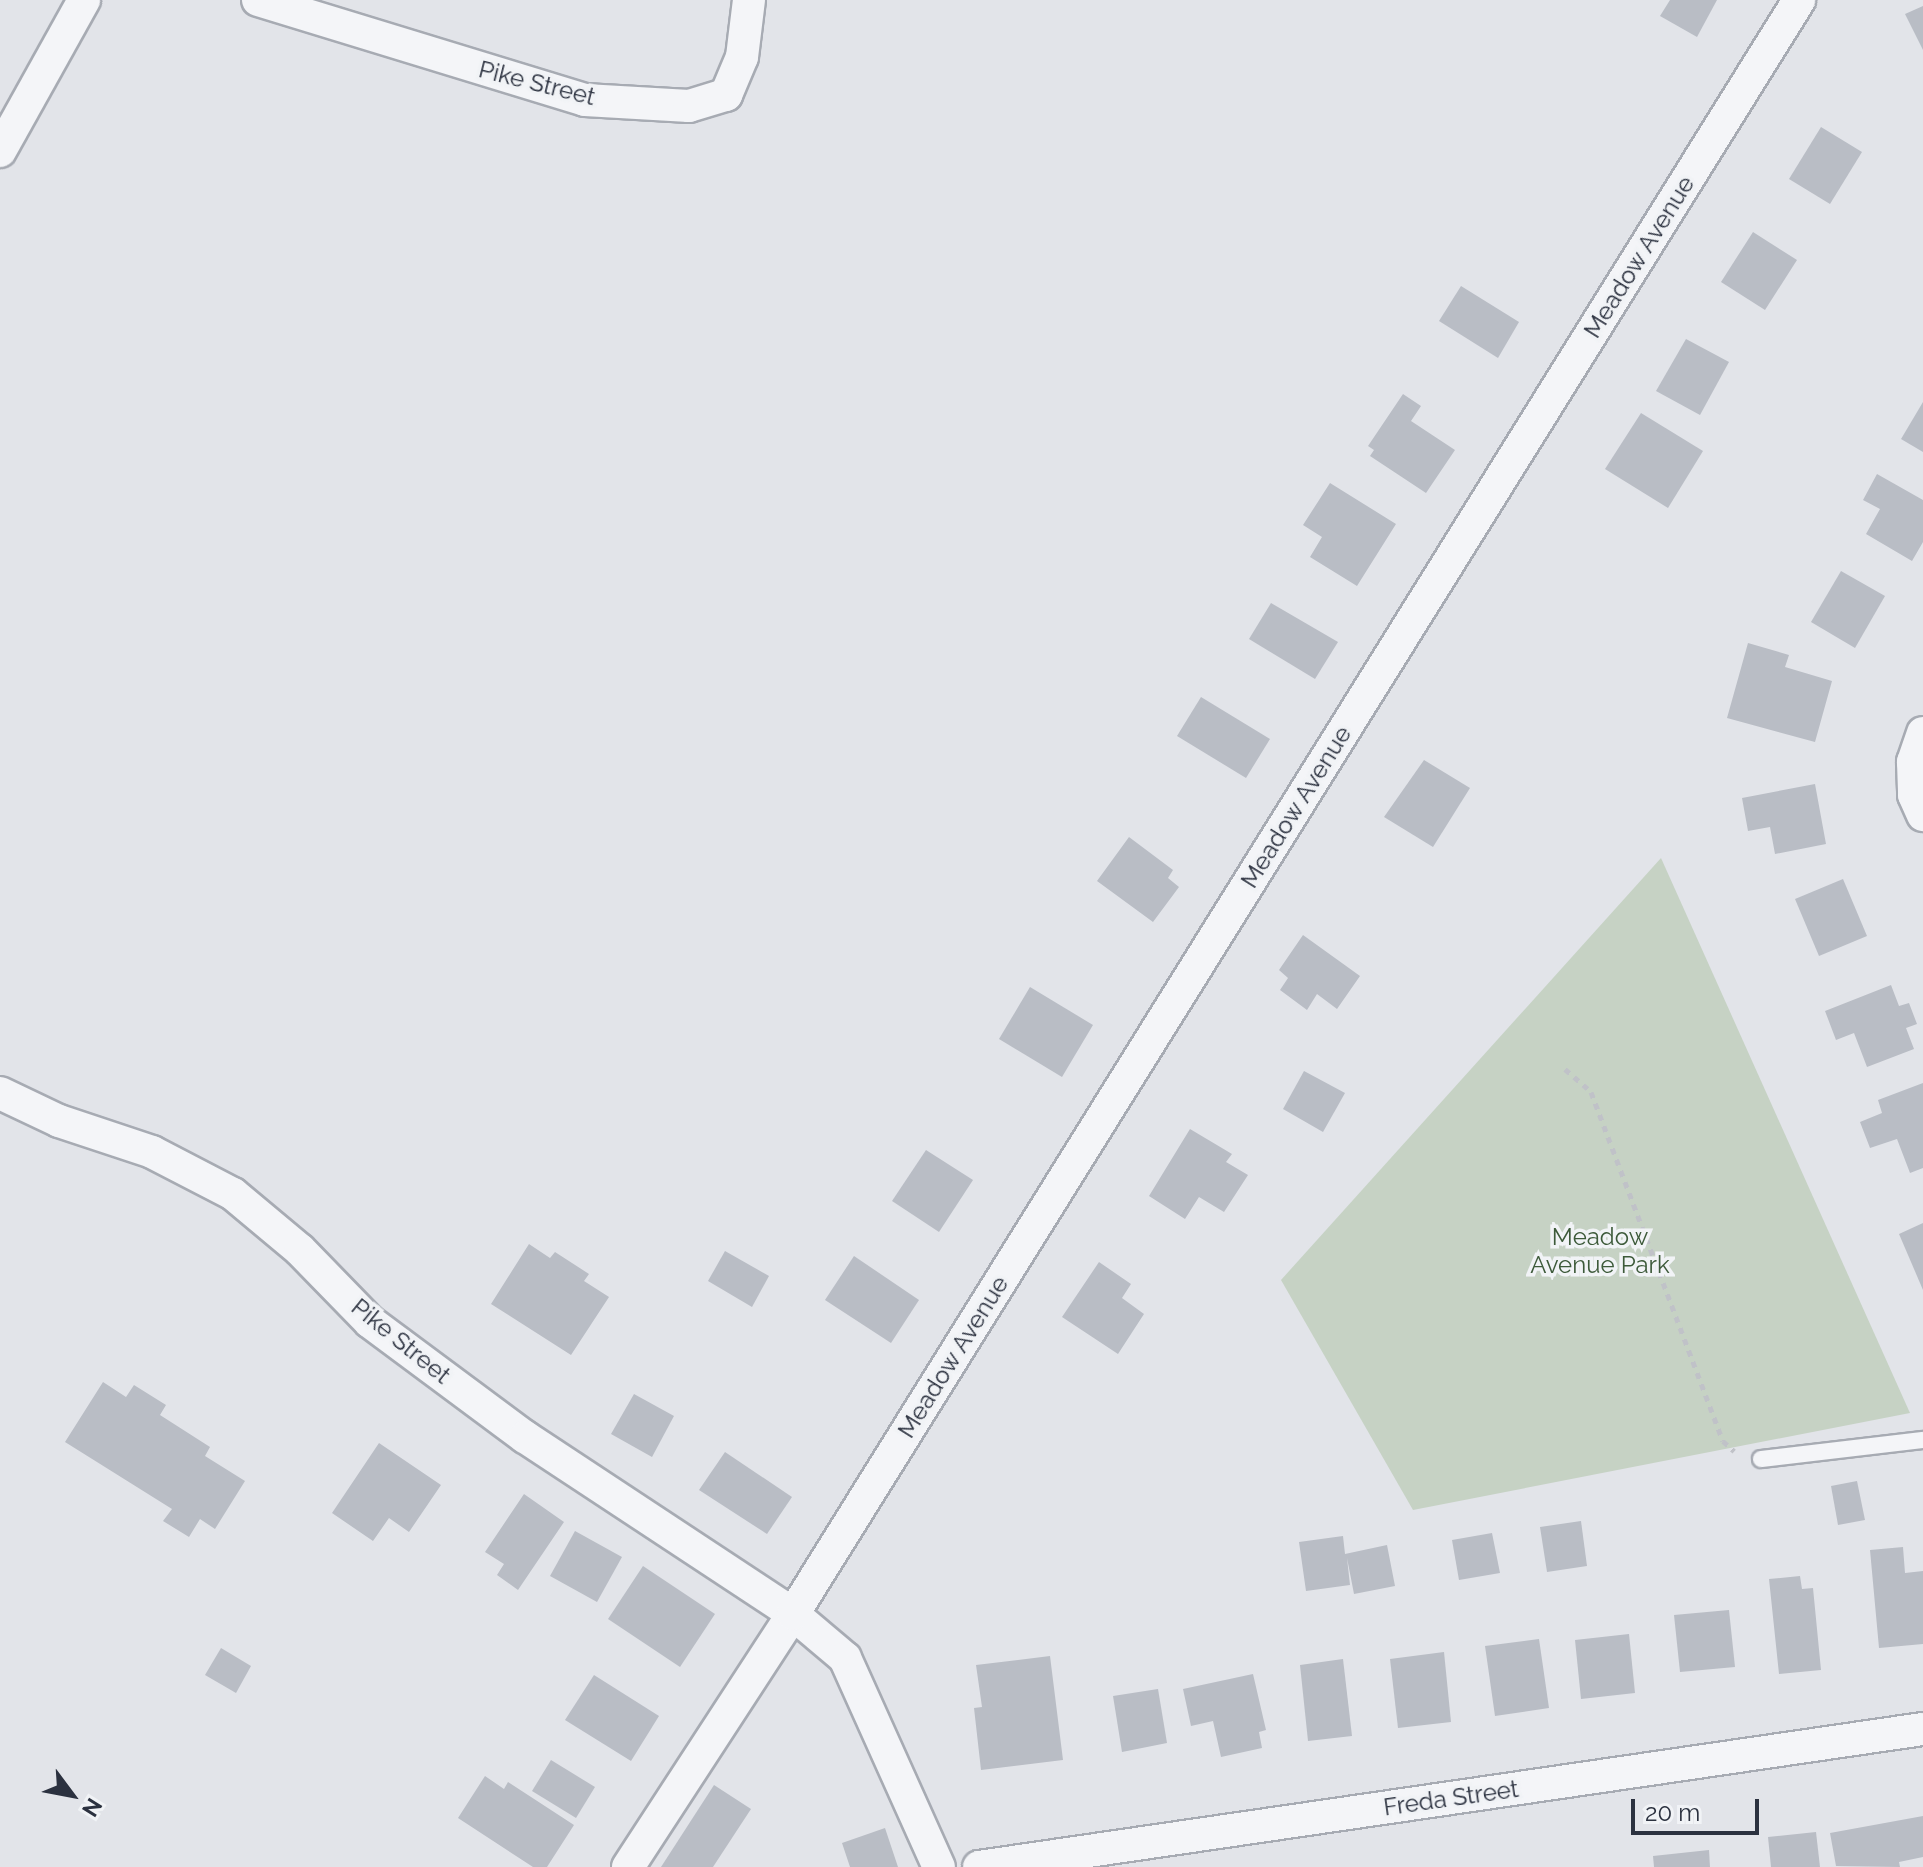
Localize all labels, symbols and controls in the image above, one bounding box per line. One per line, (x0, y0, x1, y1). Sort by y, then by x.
street label: Pike Street (476, 55, 598, 111)
street label: Meadow Avenue (1577, 170, 1701, 344)
street label: Meadow Avenue (1234, 720, 1358, 894)
park label: Meadow Avenue Park (1530, 1223, 1670, 1279)
street label: Meadow Avenue (891, 1270, 1015, 1444)
street label: Pike Street (346, 1292, 456, 1390)
north arrow (32, 1755, 112, 1835)
street label: Freda Street (1382, 1774, 1520, 1822)
scale bar (1635, 1783, 1763, 1833)
text: N (77, 1794, 108, 1822)
text: 20 m (1645, 1798, 1700, 1827)

